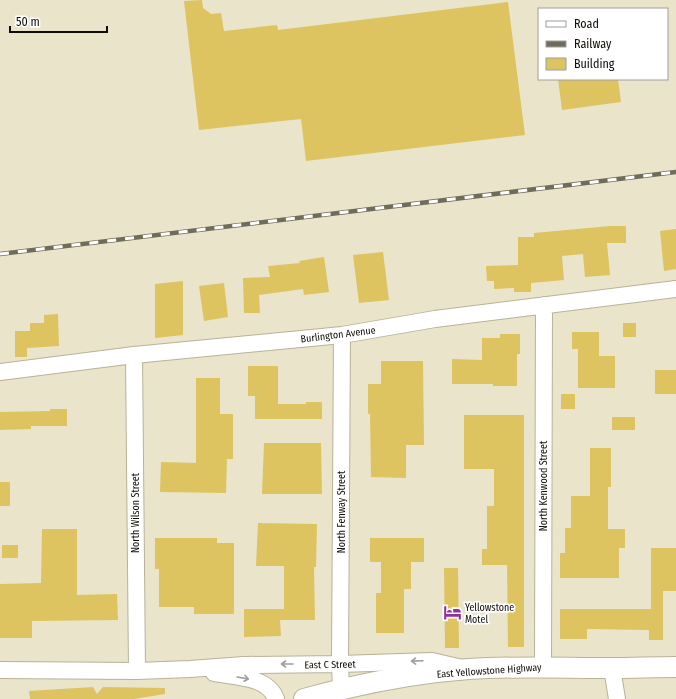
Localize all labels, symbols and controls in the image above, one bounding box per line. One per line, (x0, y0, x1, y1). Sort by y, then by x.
scale bar (10, 8, 107, 34)
legend (538, 8, 668, 80)
text: 50 m (16, 15, 40, 29)
text: Road (574, 17, 599, 31)
text: Railway (574, 37, 612, 51)
text: Building (574, 57, 615, 71)
street label: Burlington Avenue (300, 324, 376, 346)
street label: North Kenwood Street (538, 440, 550, 531)
street label: North Fenway Street (336, 470, 348, 553)
street label: North Wilson Street (130, 472, 142, 553)
place label: Yellowstone Motel (465, 602, 514, 626)
hotel icon: Yellowstone Motel (442, 603, 462, 623)
one-way arrow (411, 658, 424, 665)
street label: East C Street (304, 659, 357, 671)
one-way arrow (281, 661, 294, 668)
street label: East Yellowstone Highway (436, 661, 542, 681)
one-way arrow (236, 674, 249, 682)

